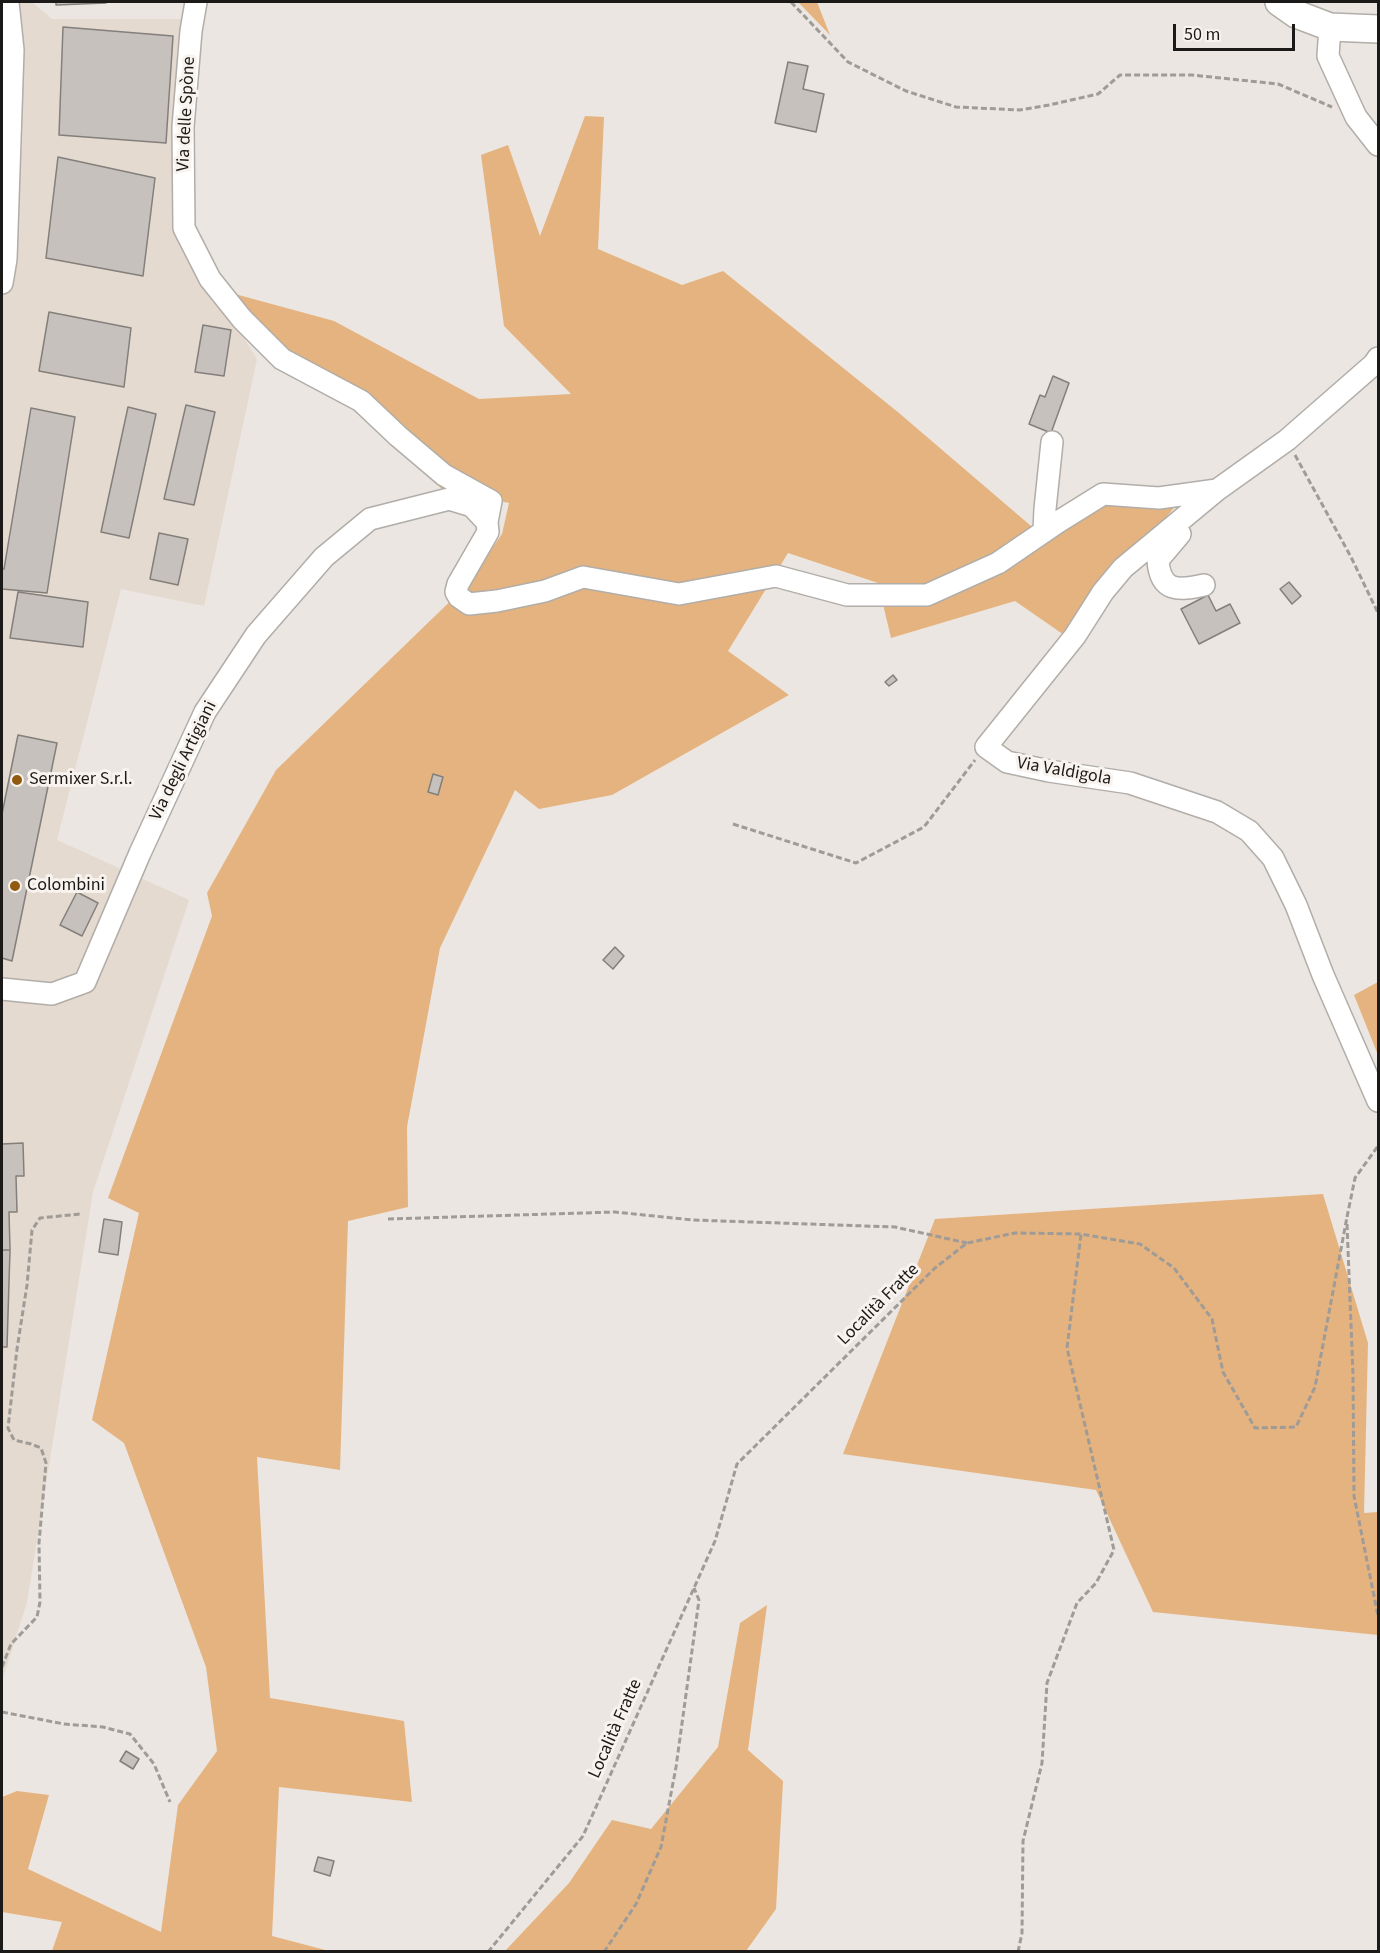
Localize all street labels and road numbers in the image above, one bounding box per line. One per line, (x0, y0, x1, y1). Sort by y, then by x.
street label: Via delle Spòne (173, 56, 201, 172)
street label: Via degli Artigiani (146, 698, 222, 824)
street label: Via Valdigola (1015, 753, 1113, 791)
street label: Località Fratte (834, 1260, 924, 1350)
street label: Località Fratte (584, 1676, 648, 1782)

